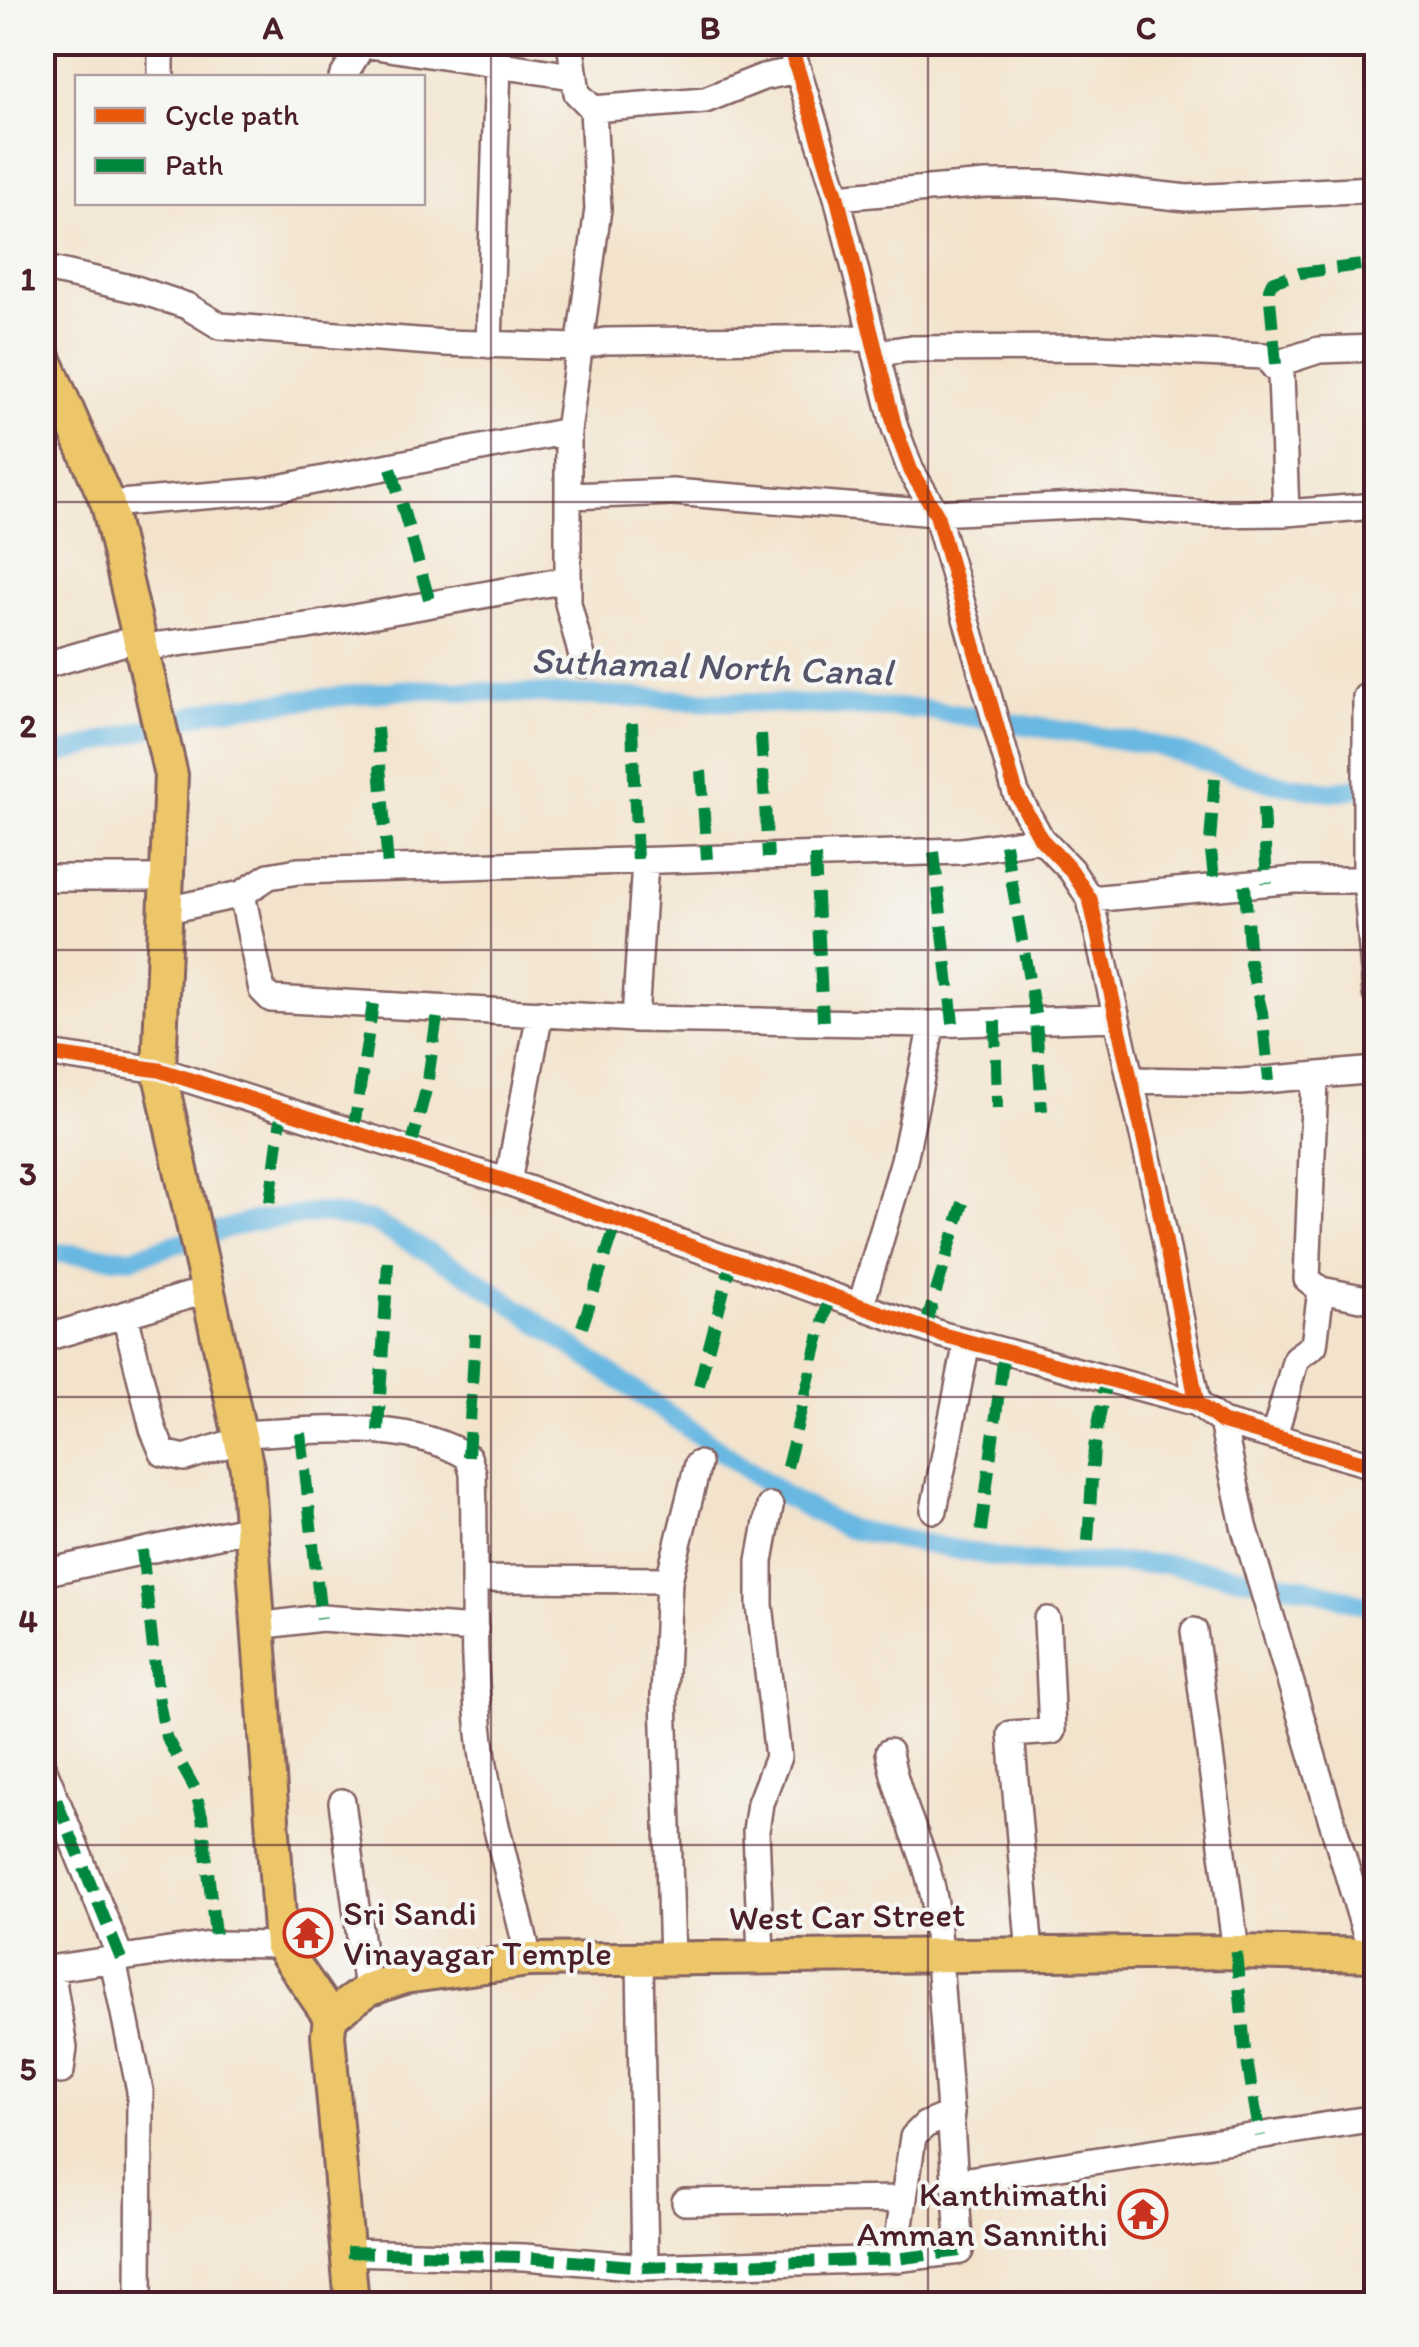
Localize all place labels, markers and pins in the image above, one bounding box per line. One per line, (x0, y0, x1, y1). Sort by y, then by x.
place label: Sri Sandi Vinayagar Temple (343, 1892, 612, 1974)
temple icon: Sri Sandi Vinayagar Temple (282, 1907, 334, 1959)
place label: Kanthimathi Amman Sannithi (857, 2173, 1108, 2255)
temple icon: Kanthimathi Amman Sannithi (1117, 2188, 1169, 2240)

